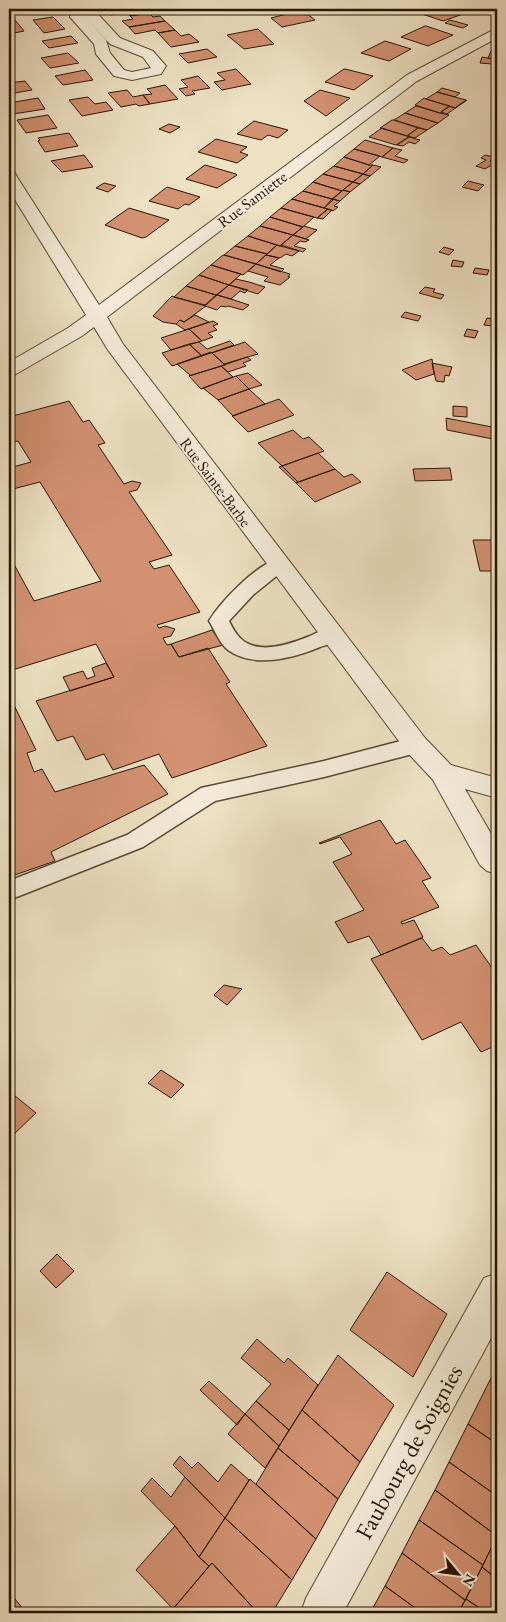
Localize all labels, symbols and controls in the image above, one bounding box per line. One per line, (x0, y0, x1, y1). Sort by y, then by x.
street label: Rue Samiette (213, 166, 291, 232)
street label: Rue Sainte-Barbe (175, 433, 256, 531)
street label: Faubourg de Soignies (348, 1359, 469, 1545)
north arrow (434, 1550, 484, 1600)
text: N (458, 1571, 480, 1590)

